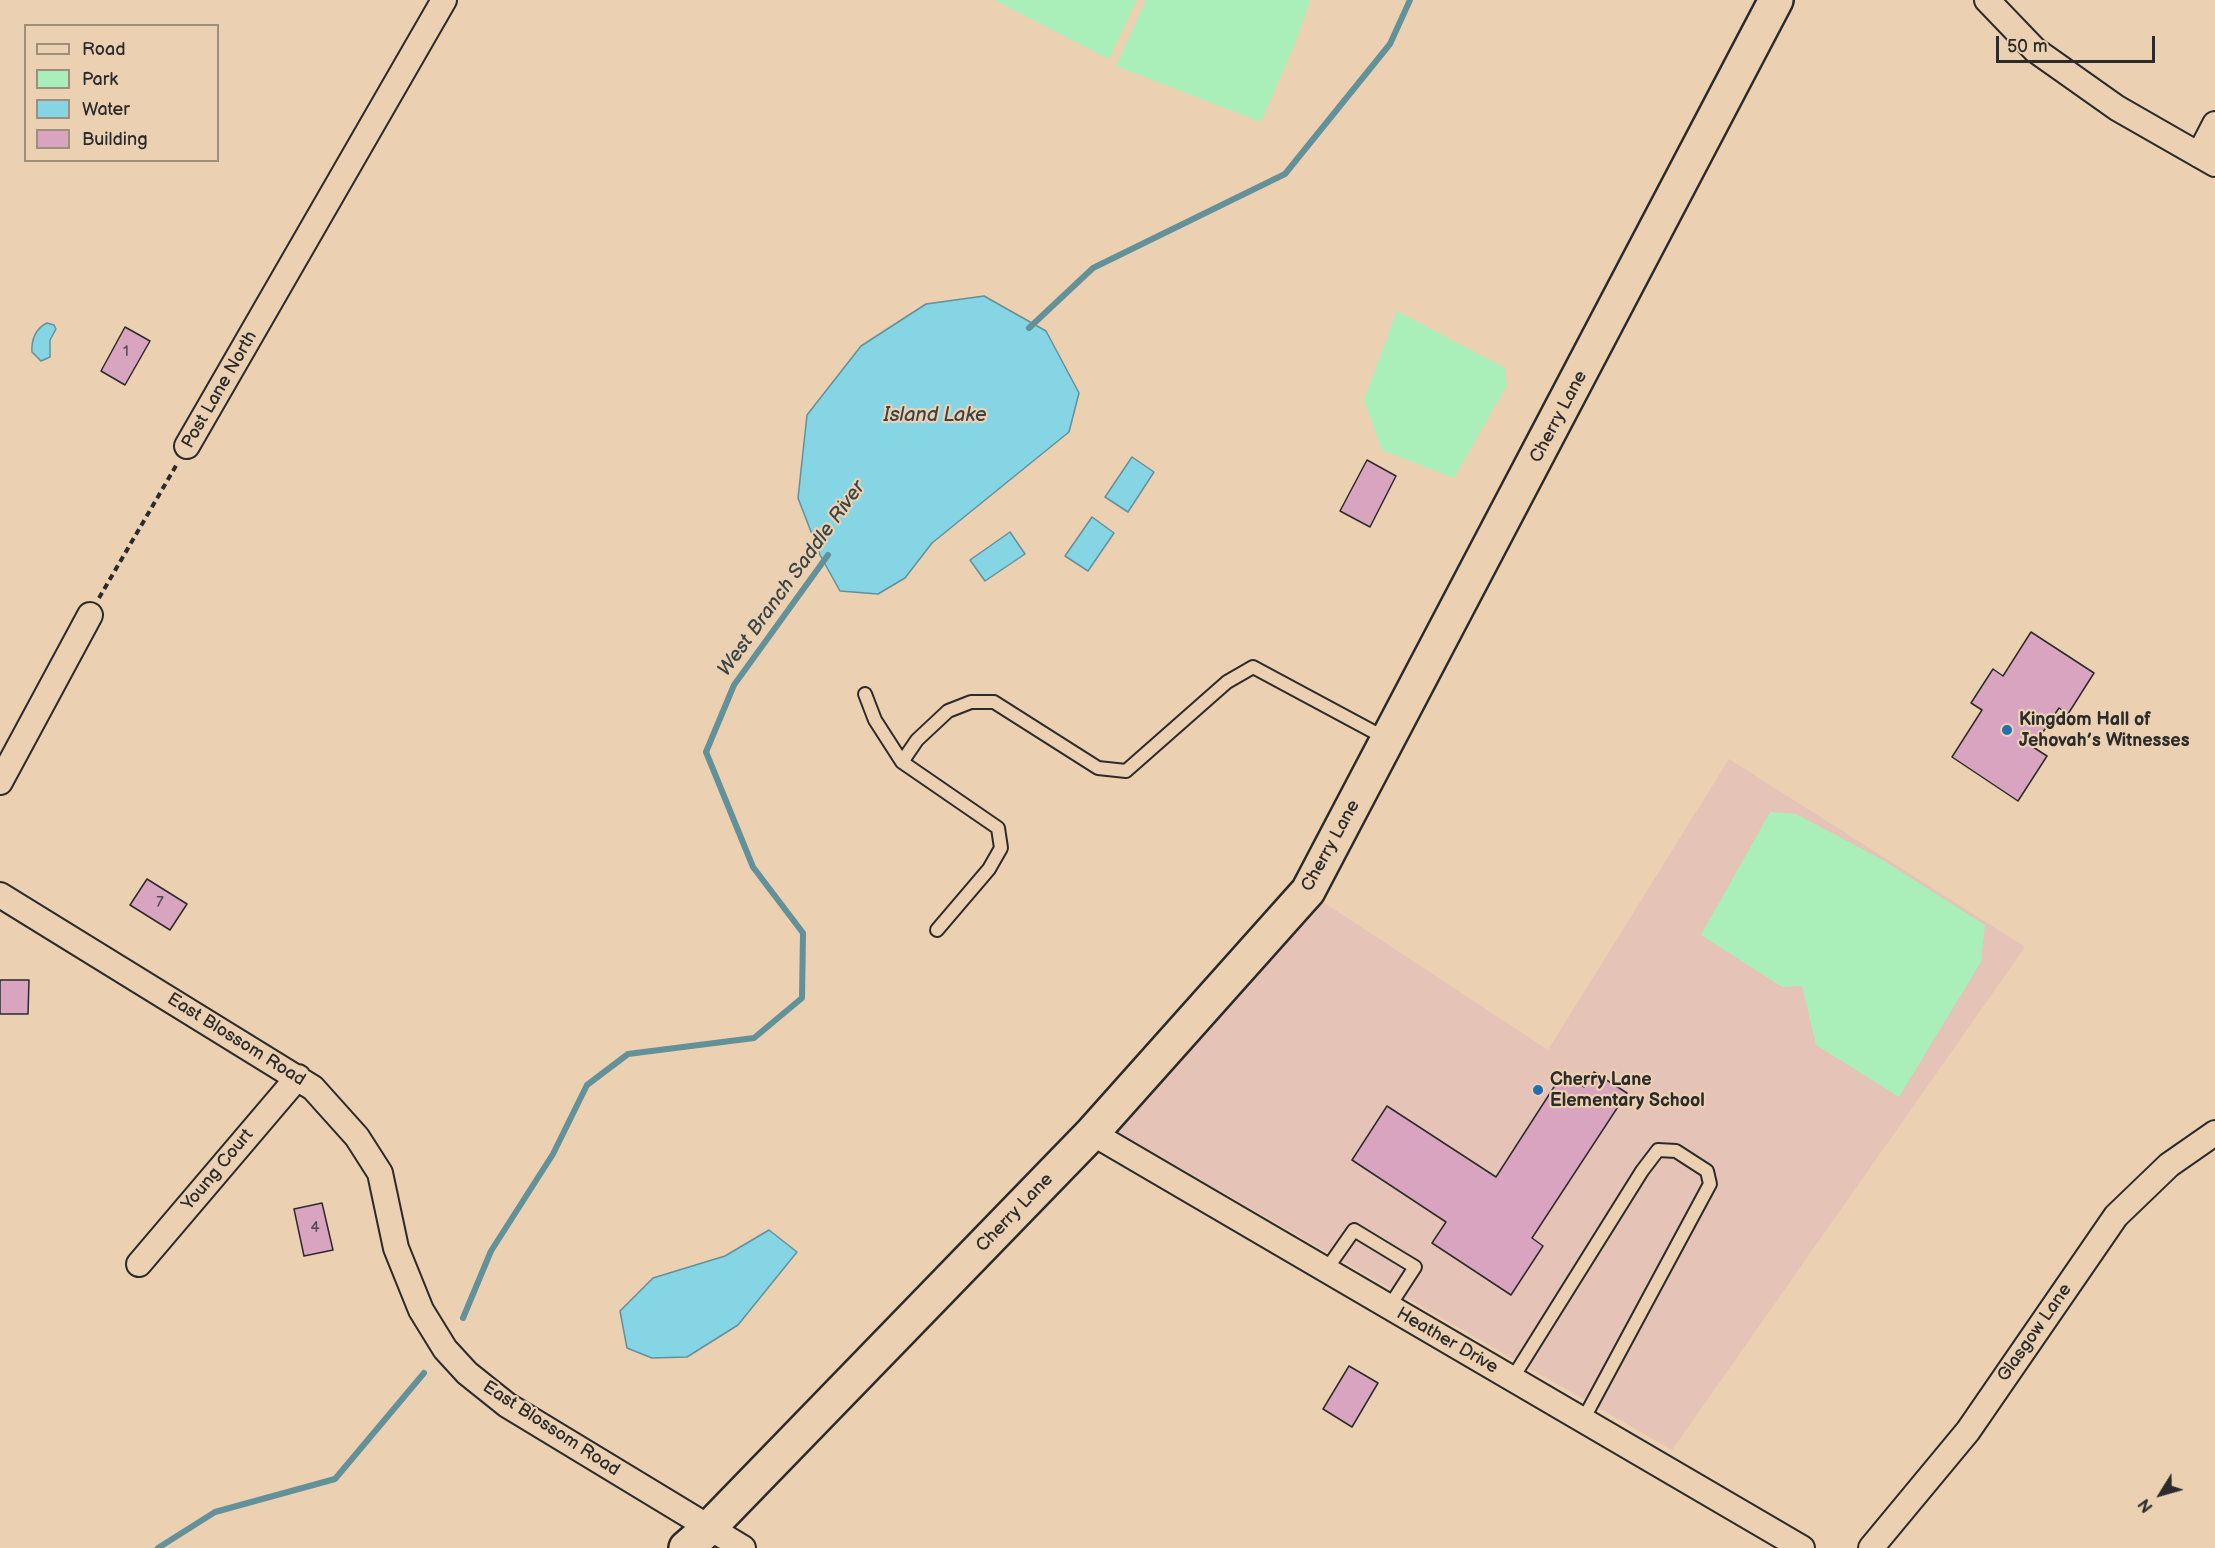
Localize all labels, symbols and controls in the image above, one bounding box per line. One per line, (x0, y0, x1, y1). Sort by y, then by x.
legend (24, 24, 219, 162)
scale bar (1999, 24, 2158, 62)
text: 50 m (2007, 36, 2048, 57)
text: Road (82, 39, 126, 60)
text: Park (82, 69, 118, 90)
text: Water (82, 99, 130, 120)
text: Building (82, 129, 148, 150)
street label: Post Lane North (178, 328, 262, 452)
house number: 1 (123, 343, 129, 361)
street label: Cherry Lane (1526, 367, 1592, 467)
water label: Island Lake (883, 404, 987, 428)
water label: West Branch Saddle River (713, 477, 871, 681)
place label: Kingdom Hall of Jehovah’s Witnesses (2019, 709, 2189, 752)
marker: Kingdom Hall of Jehovah’s Witnesses (2000, 723, 2014, 737)
street label: Cherry Lane (1297, 797, 1365, 895)
house number: 7 (156, 894, 164, 912)
street label: East Blossom Road (163, 989, 309, 1091)
place label: Cherry Lane Elementary School (1550, 1069, 1705, 1112)
marker: Cherry Lane Elementary School (1531, 1083, 1545, 1097)
street label: Young Court (178, 1125, 258, 1215)
street label: Cherry Lane (972, 1169, 1058, 1257)
house number: 4 (310, 1219, 320, 1237)
street label: Glasgow Lane (1993, 1280, 2077, 1386)
street label: Heather Drive (1392, 1303, 1502, 1379)
street label: East Blossom Road (478, 1377, 624, 1481)
north arrow (2131, 1464, 2191, 1524)
text: N (2135, 1495, 2157, 1516)

